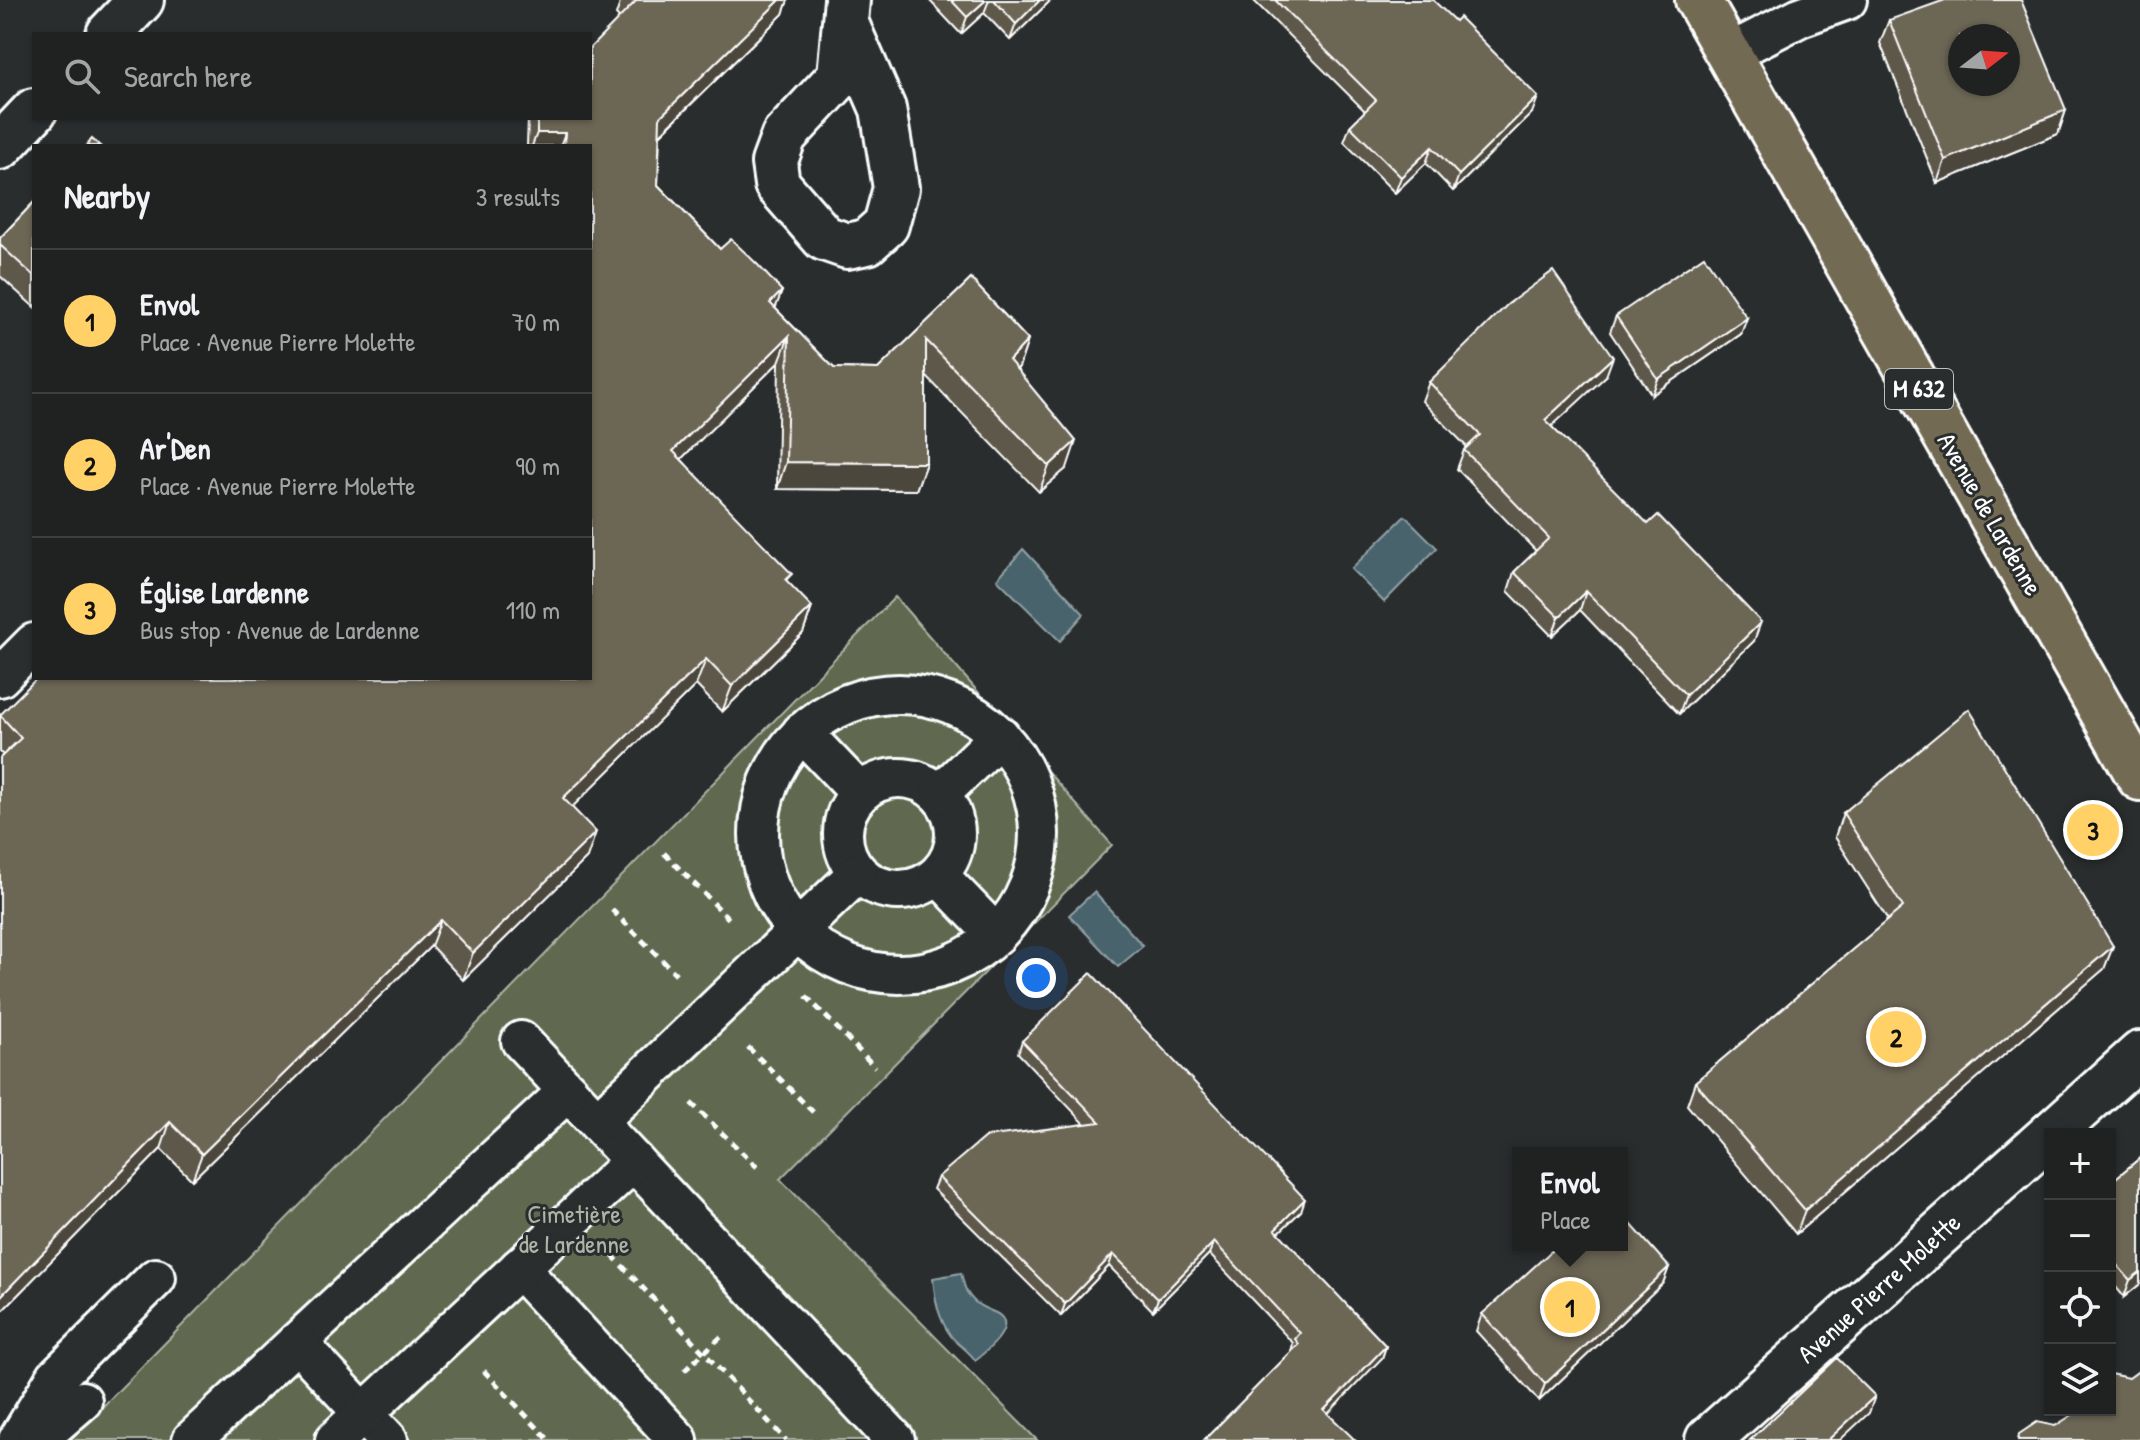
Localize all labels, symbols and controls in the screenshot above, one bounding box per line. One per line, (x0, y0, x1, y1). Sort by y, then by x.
north arrow (1948, 24, 2020, 96)
search box (32, 32, 592, 120)
icon: search (60, 54, 104, 98)
text: Search here (124, 56, 252, 96)
text: Nearby (64, 173, 150, 219)
text: 3 results (476, 179, 560, 214)
text: Envol (140, 284, 199, 324)
text: 1 (85, 304, 95, 339)
text: 70 m (512, 304, 560, 339)
text: Place · Avenue Pierre Molette (140, 324, 416, 359)
road number: M 632 (1885, 369, 1953, 409)
street label: Avenue de Lardenne (1930, 426, 2051, 602)
text: Ar'Den (140, 428, 211, 468)
text: 2 (84, 448, 96, 483)
text: 90 m (515, 448, 560, 483)
text: Place · Avenue Pierre Molette (140, 468, 416, 503)
text: Église Lardenne (140, 572, 309, 612)
text: 3 (84, 592, 96, 627)
text: 110 m (506, 592, 560, 627)
text: Bus stop · Avenue de Lardenne (140, 612, 420, 647)
pin: 3 (2067, 800, 2119, 860)
your location (1016, 958, 1056, 998)
pin: 2 (1870, 1007, 1922, 1067)
map controls (2044, 1128, 2116, 1416)
button: + (2044, 1128, 2116, 1200)
popup (1512, 1147, 1628, 1251)
text: Envol (1541, 1162, 1599, 1202)
park label: Cimetière de Lardenne (519, 1196, 629, 1261)
button: − (2044, 1200, 2116, 1272)
text: Place (1541, 1202, 1591, 1237)
street label: Avenue Pierre Molette (1790, 1205, 1968, 1370)
button: locate (2044, 1272, 2116, 1344)
pin: 1 (1544, 1277, 1596, 1337)
button: layers (2044, 1344, 2116, 1416)

